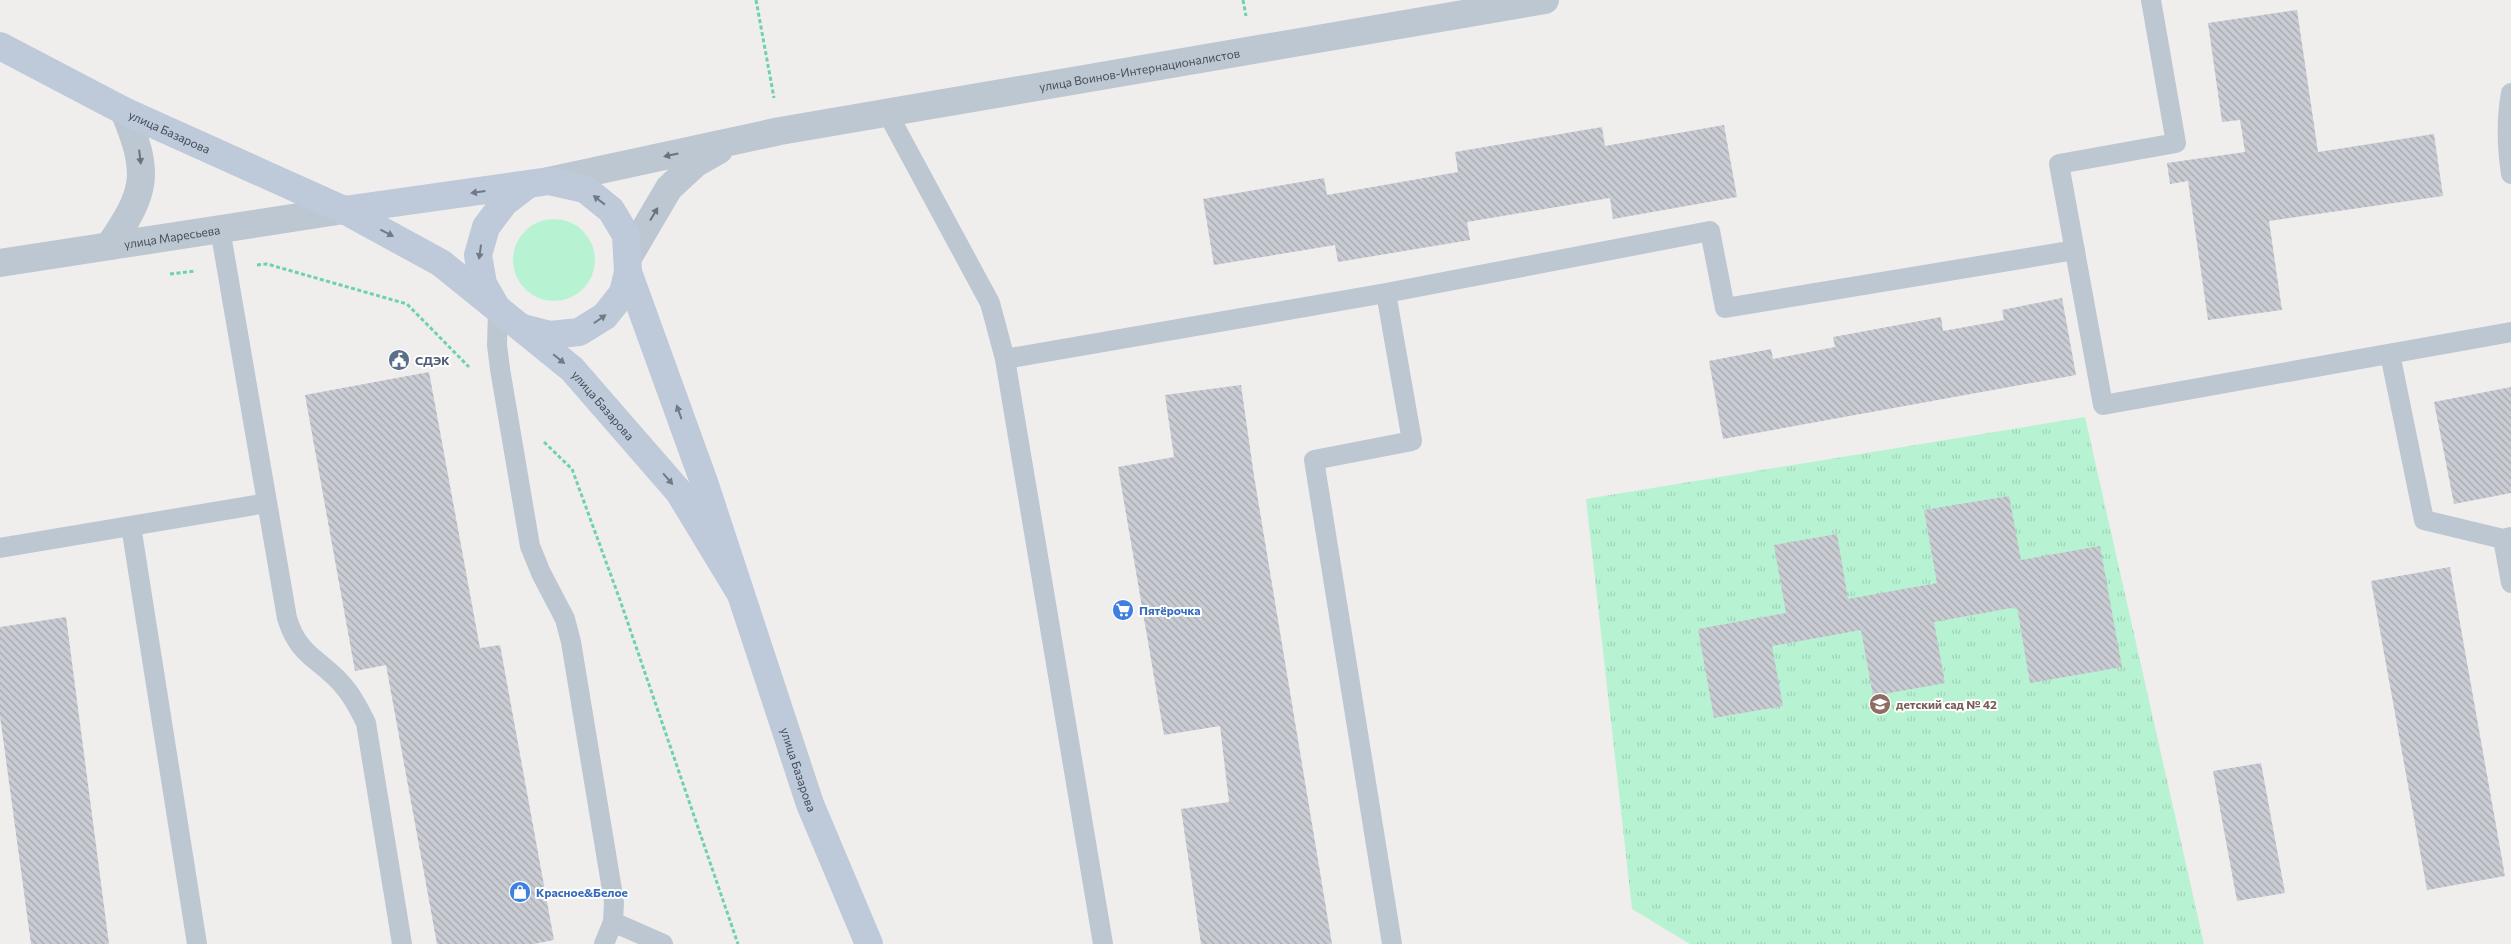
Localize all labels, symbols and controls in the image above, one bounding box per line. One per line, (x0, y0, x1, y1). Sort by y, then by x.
street label: улица Воинов-Интернационалистов (1038, 45, 1241, 94)
street label: улица Базарова (127, 107, 212, 156)
one-way arrow (136, 149, 144, 165)
one-way arrow (663, 151, 678, 159)
one-way arrow (469, 189, 485, 197)
one-way arrow (592, 195, 606, 205)
one-way arrow (649, 208, 658, 221)
street label: улица Маресьева (123, 222, 221, 251)
one-way arrow (380, 229, 394, 237)
one-way arrow (476, 244, 484, 260)
one-way arrow (593, 314, 607, 324)
public building icon: СДЭК (387, 348, 411, 372)
place label: СДЭК (415, 353, 450, 367)
one-way arrow (552, 353, 565, 364)
street label: улица Базарова (569, 367, 637, 443)
one-way arrow (675, 404, 683, 419)
one-way arrow (662, 473, 673, 486)
supermarket icon: Пятёрочка (1111, 598, 1135, 622)
place label: Пятёрочка (1139, 603, 1201, 617)
school or university icon: детский сад № 42 (1868, 692, 1892, 716)
place label: детский сад № 42 (1896, 697, 1997, 711)
street label: улица Базарова (778, 726, 819, 814)
shop icon: Красное&Белое (508, 880, 532, 904)
place label: Красное&Белое (536, 885, 628, 899)

